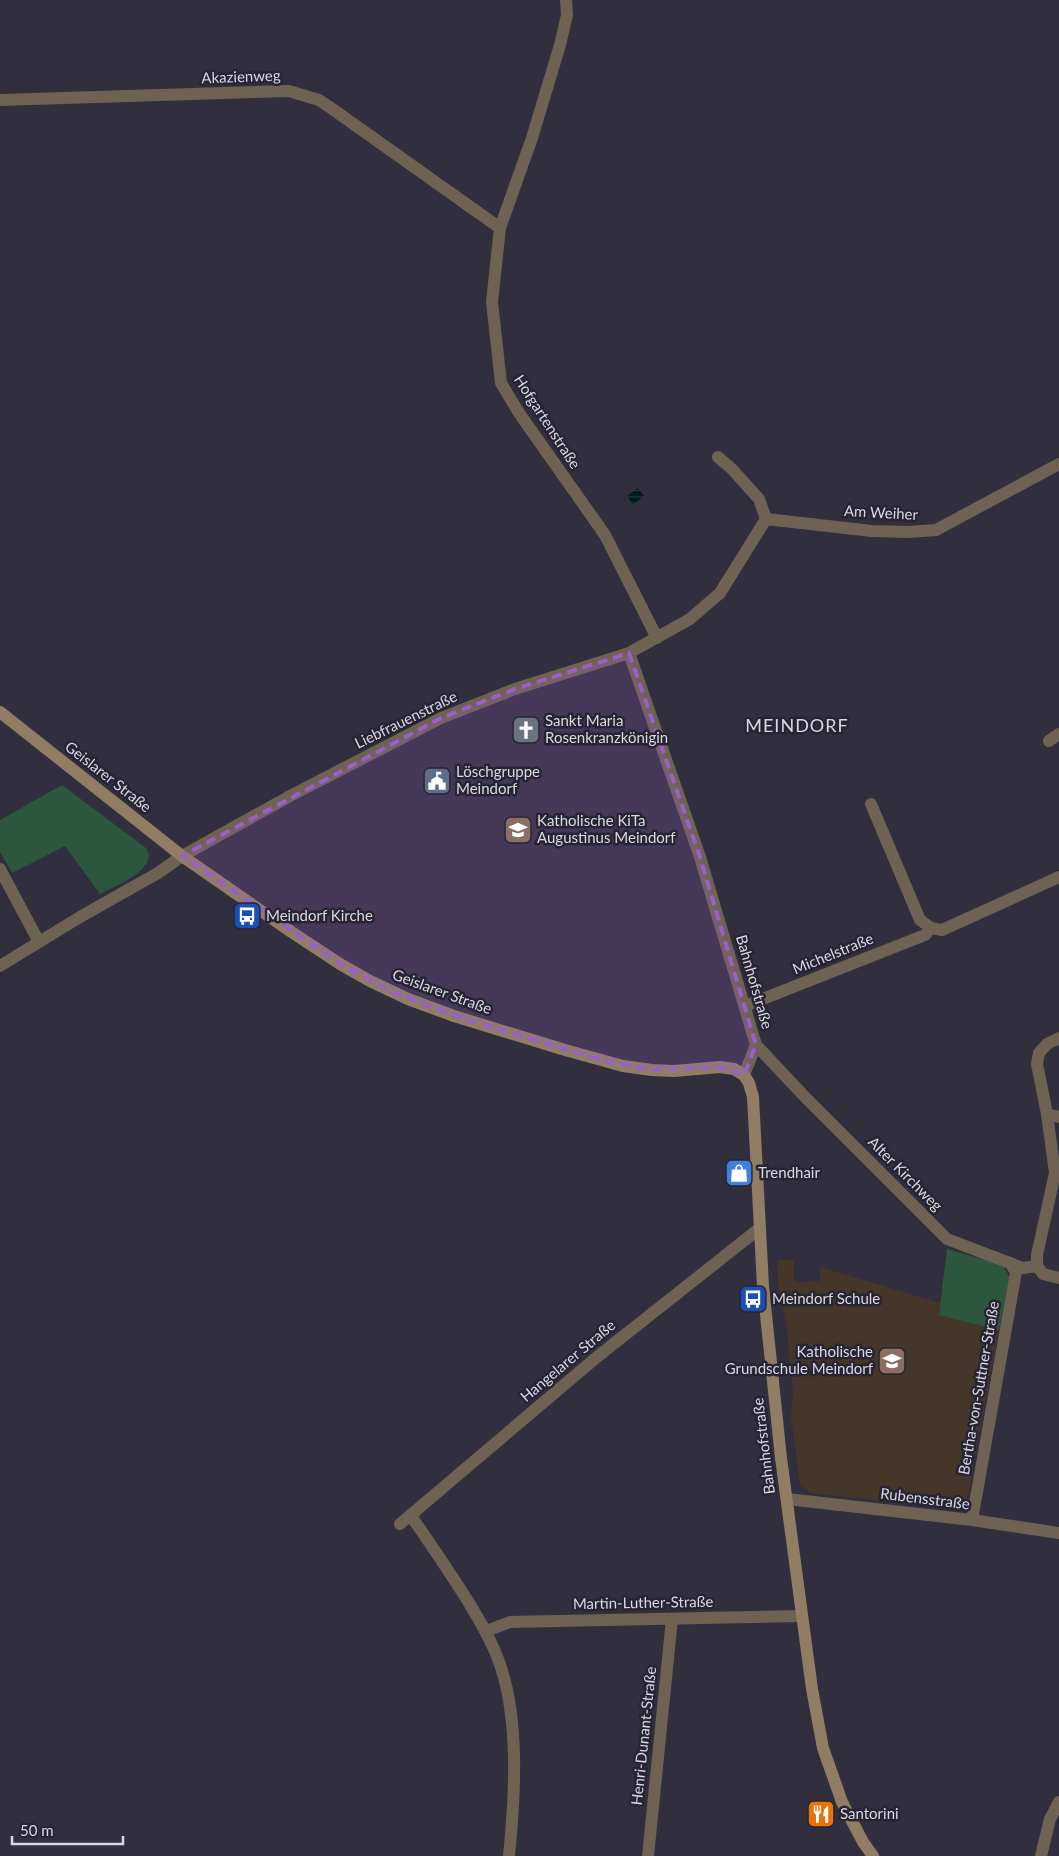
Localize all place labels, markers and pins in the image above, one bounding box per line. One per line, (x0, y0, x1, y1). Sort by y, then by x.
place label: Sankt Maria Rosenkranzkönigin (545, 711, 668, 746)
church icon: Sankt Maria Rosenkranzkönigin (511, 715, 541, 745)
place label: Löschgruppe Meindorf (456, 762, 540, 797)
public building icon: Löschgruppe Meindorf (422, 766, 452, 796)
place label: Katholische KiTa Augustinus Meindorf (537, 811, 676, 846)
school or university icon: Katholische KiTa Augustinus Meindorf (503, 815, 533, 845)
bus stop icon: Meindorf Kirche (232, 901, 262, 931)
place label: Meindorf Kirche (266, 906, 373, 924)
shop icon: Trendhair (724, 1158, 754, 1188)
place label: Trendhair (758, 1163, 820, 1181)
bus stop icon: Meindorf Schule (738, 1284, 768, 1314)
place label: Meindorf Schule (772, 1289, 880, 1307)
place label: Katholische Grundschule Meindorf (725, 1342, 874, 1377)
school or university icon: Katholische Grundschule Meindorf (877, 1346, 907, 1376)
restaurant icon: Santorini (806, 1799, 836, 1829)
place label: Santorini (840, 1804, 899, 1822)

